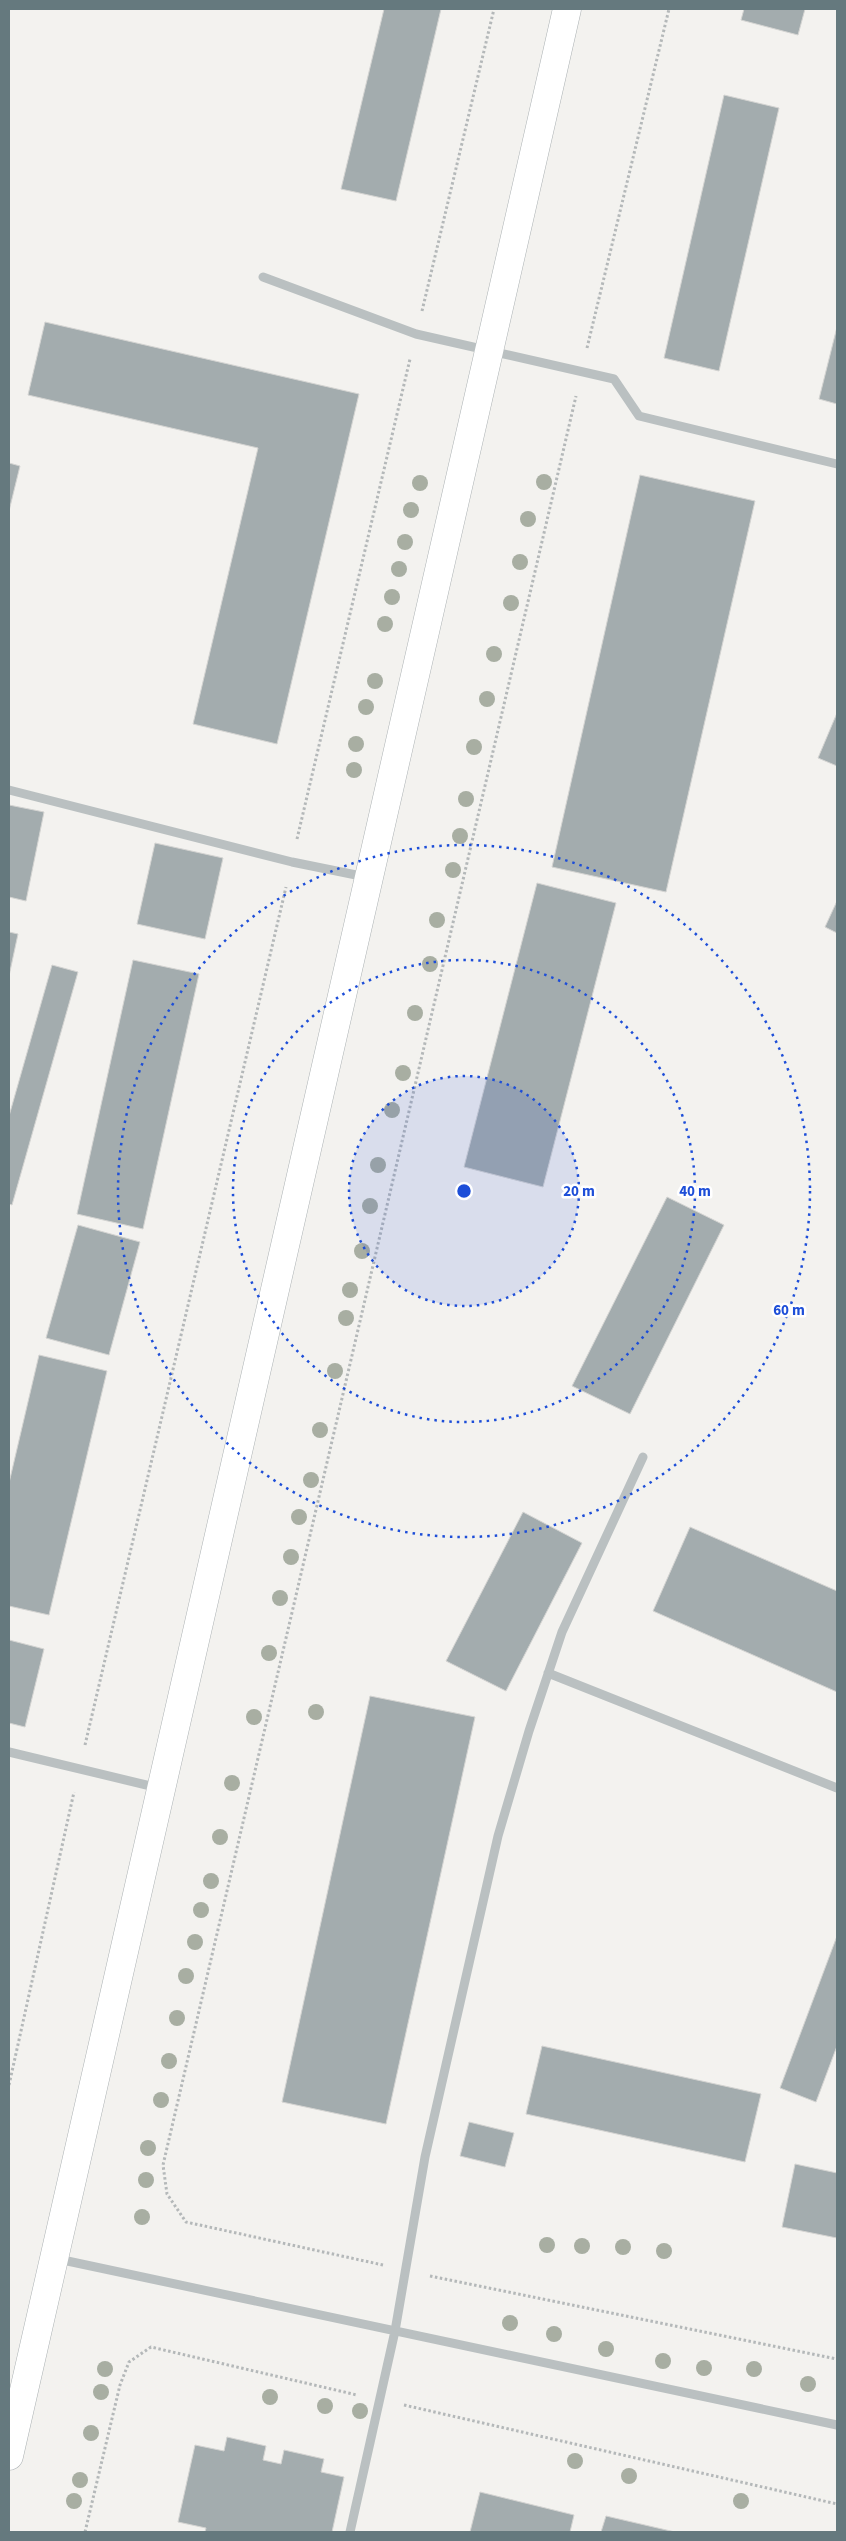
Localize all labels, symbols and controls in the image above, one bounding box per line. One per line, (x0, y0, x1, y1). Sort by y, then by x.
text: 20 m (563, 1181, 595, 1202)
text: 40 m (679, 1181, 711, 1202)
centre of rings (455, 1182, 473, 1200)
text: 60 m (773, 1300, 805, 1321)

